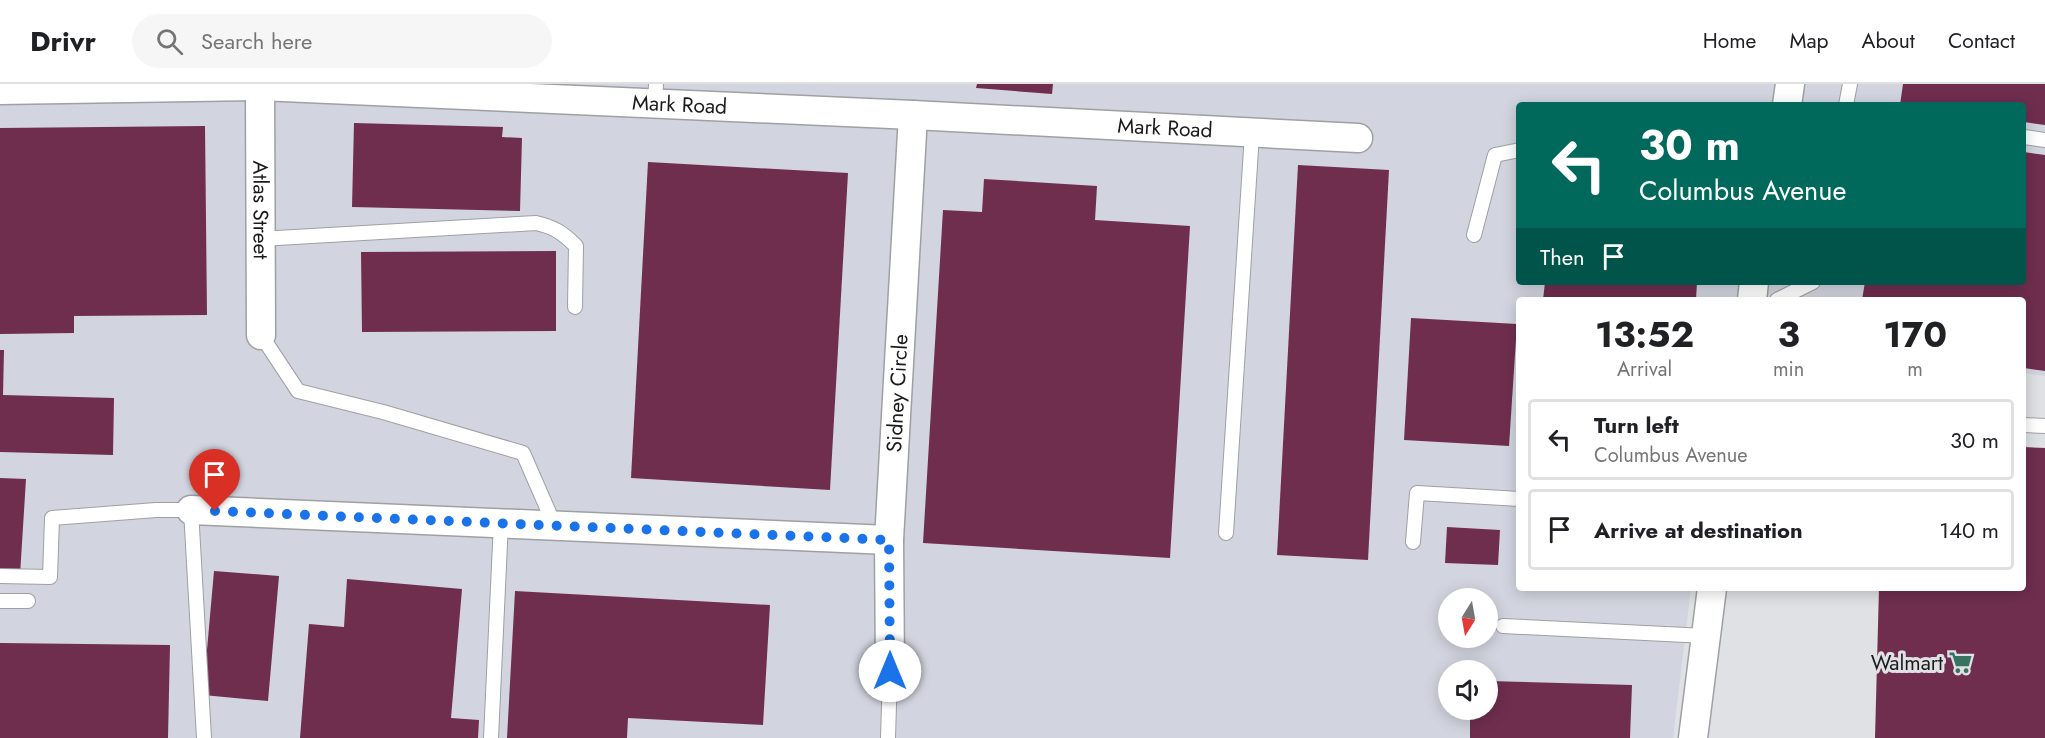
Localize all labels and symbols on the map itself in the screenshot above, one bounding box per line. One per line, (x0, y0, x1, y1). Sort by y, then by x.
street label: Mark Road (631, 88, 728, 122)
street label: Mark Road (1117, 111, 1213, 145)
street label: Atlas Street (245, 161, 276, 259)
street label: Sidney Circle (879, 333, 916, 453)
pin (189, 449, 240, 511)
north arrow (1438, 588, 1498, 648)
position arrow (858, 639, 922, 703)
place label: Walmart (1871, 648, 1943, 678)
supermarket icon: Walmart (1948, 650, 1974, 676)

